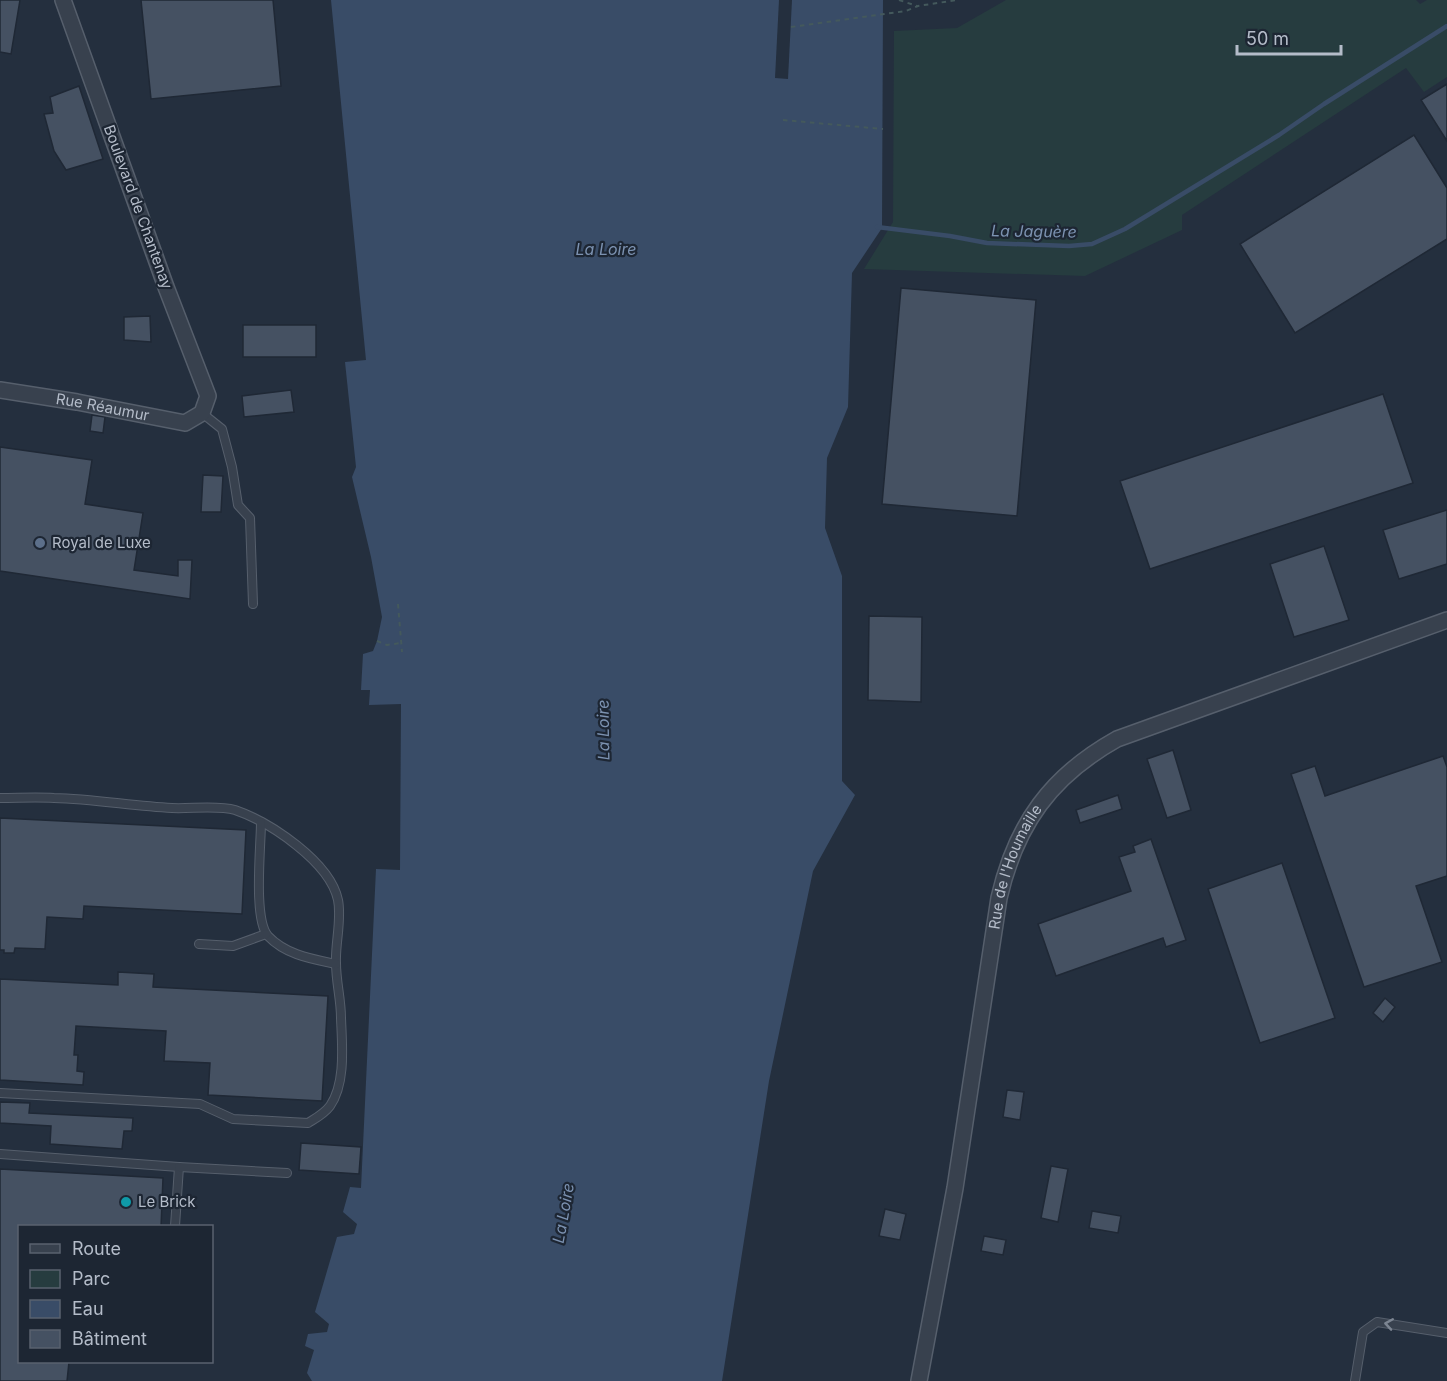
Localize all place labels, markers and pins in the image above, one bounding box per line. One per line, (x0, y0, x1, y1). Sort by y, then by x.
place label: Royal de Luxe (52, 533, 151, 552)
marker: Royal de Luxe (33, 536, 47, 550)
place label: Le Brick (138, 1192, 196, 1211)
marker: Le Brick (119, 1195, 133, 1209)

